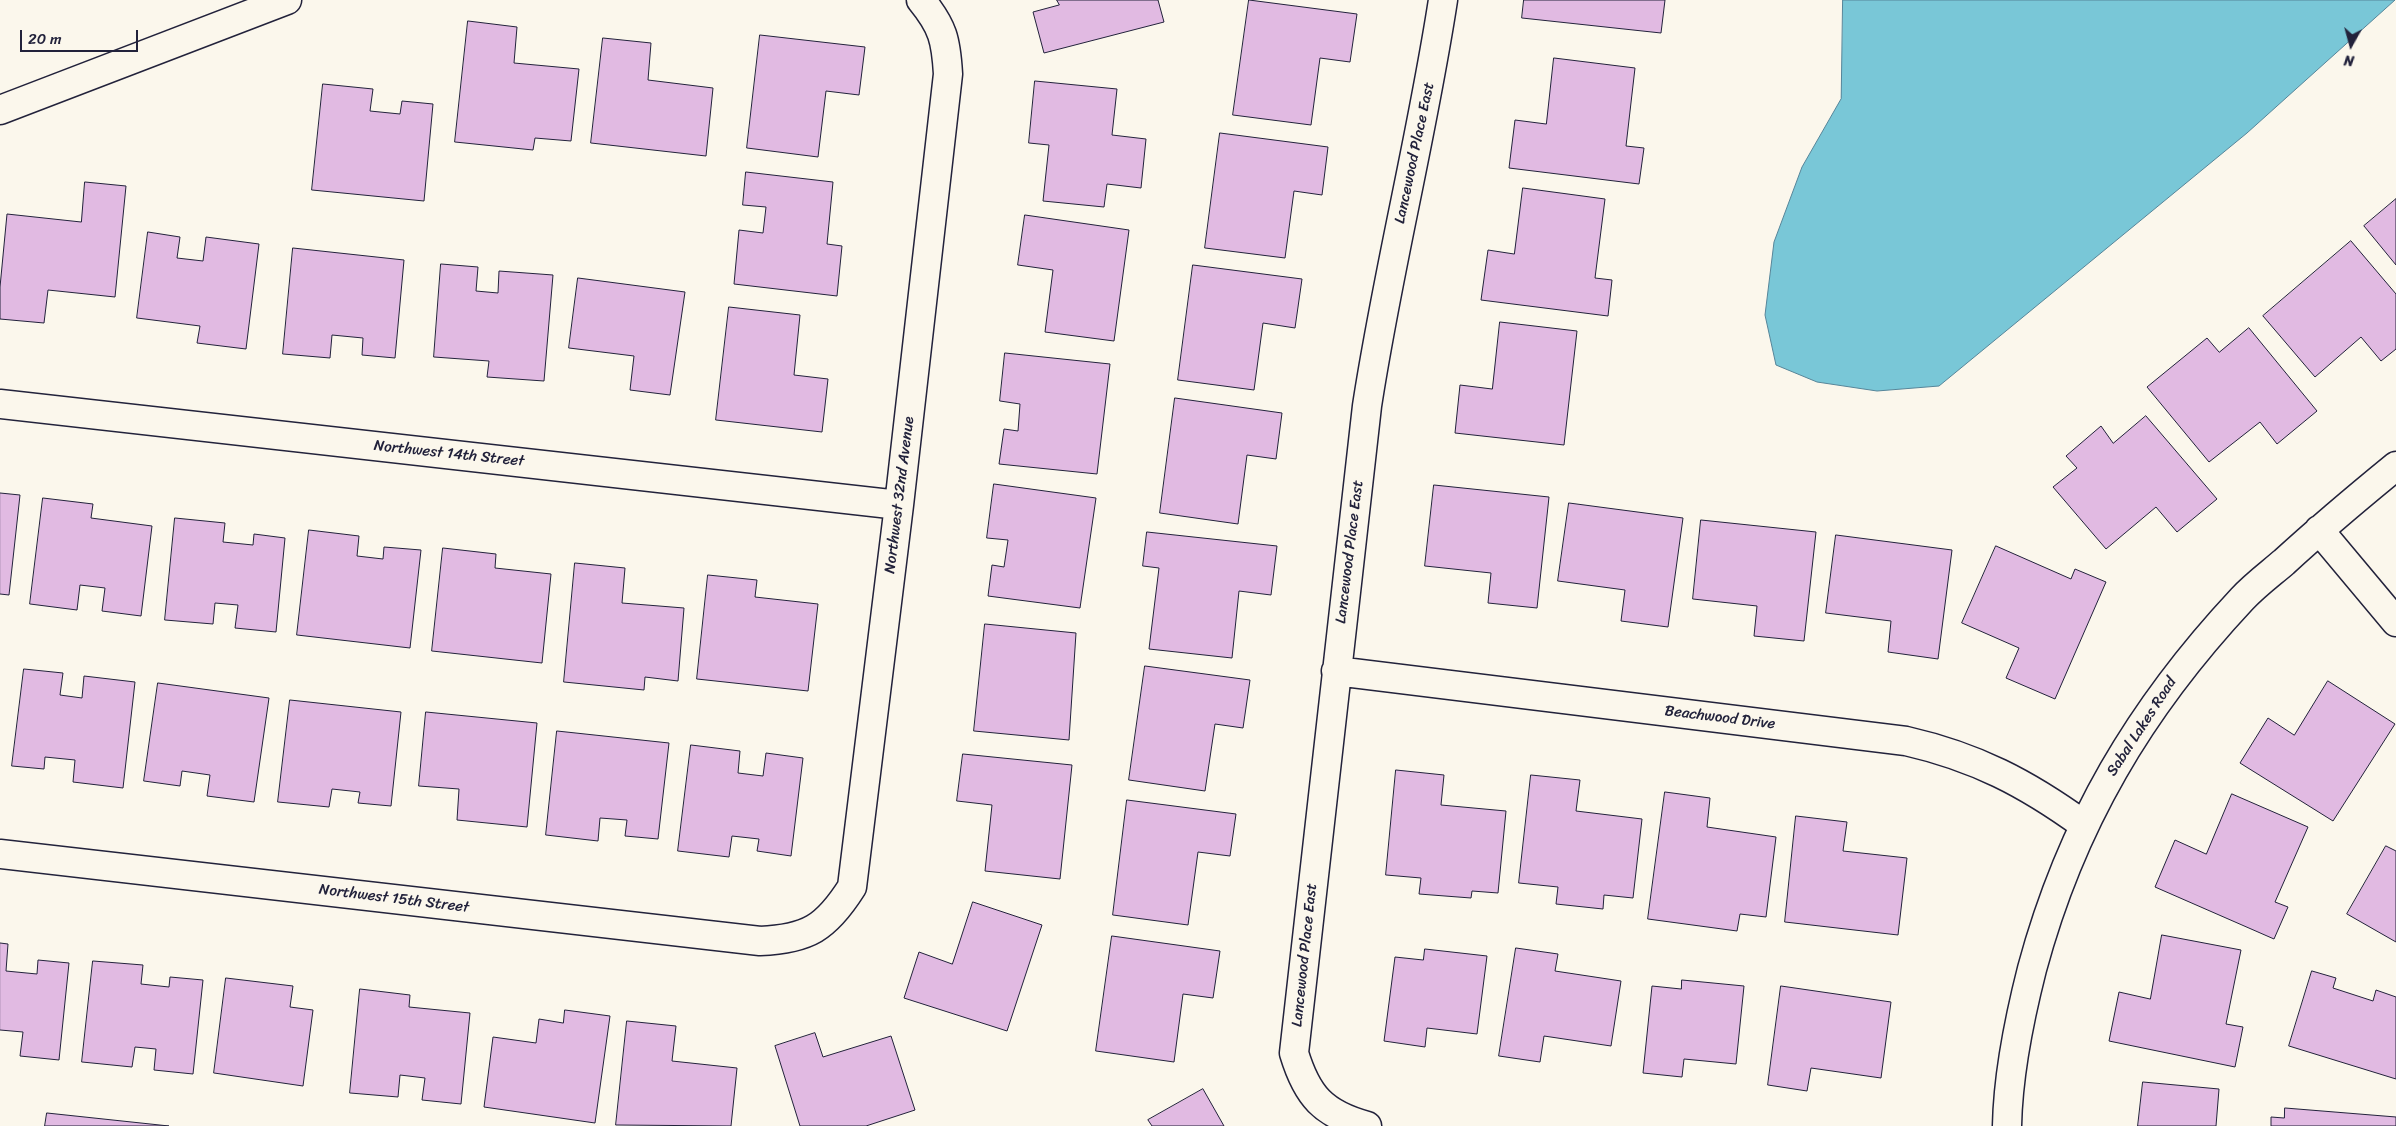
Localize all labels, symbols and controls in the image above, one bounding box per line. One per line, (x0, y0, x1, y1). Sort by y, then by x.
scale bar (22, 20, 140, 52)
north arrow (2326, 20, 2376, 70)
text: 20 m (28, 26, 62, 52)
text: N (2343, 47, 2355, 73)
street label: Lancewood Place East (1391, 81, 1439, 225)
street label: Northwest 32nd Avenue (881, 415, 919, 575)
street label: Northwest 14th Street (373, 437, 525, 471)
street label: Lancewood Place East (1332, 479, 1368, 625)
street label: Sabal Lakes Road (2103, 674, 2181, 780)
street label: Beachwood Drive (1664, 702, 1776, 734)
street label: Northwest 15th Street (318, 881, 470, 917)
street label: Lancewood Place East (1289, 882, 1321, 1028)

